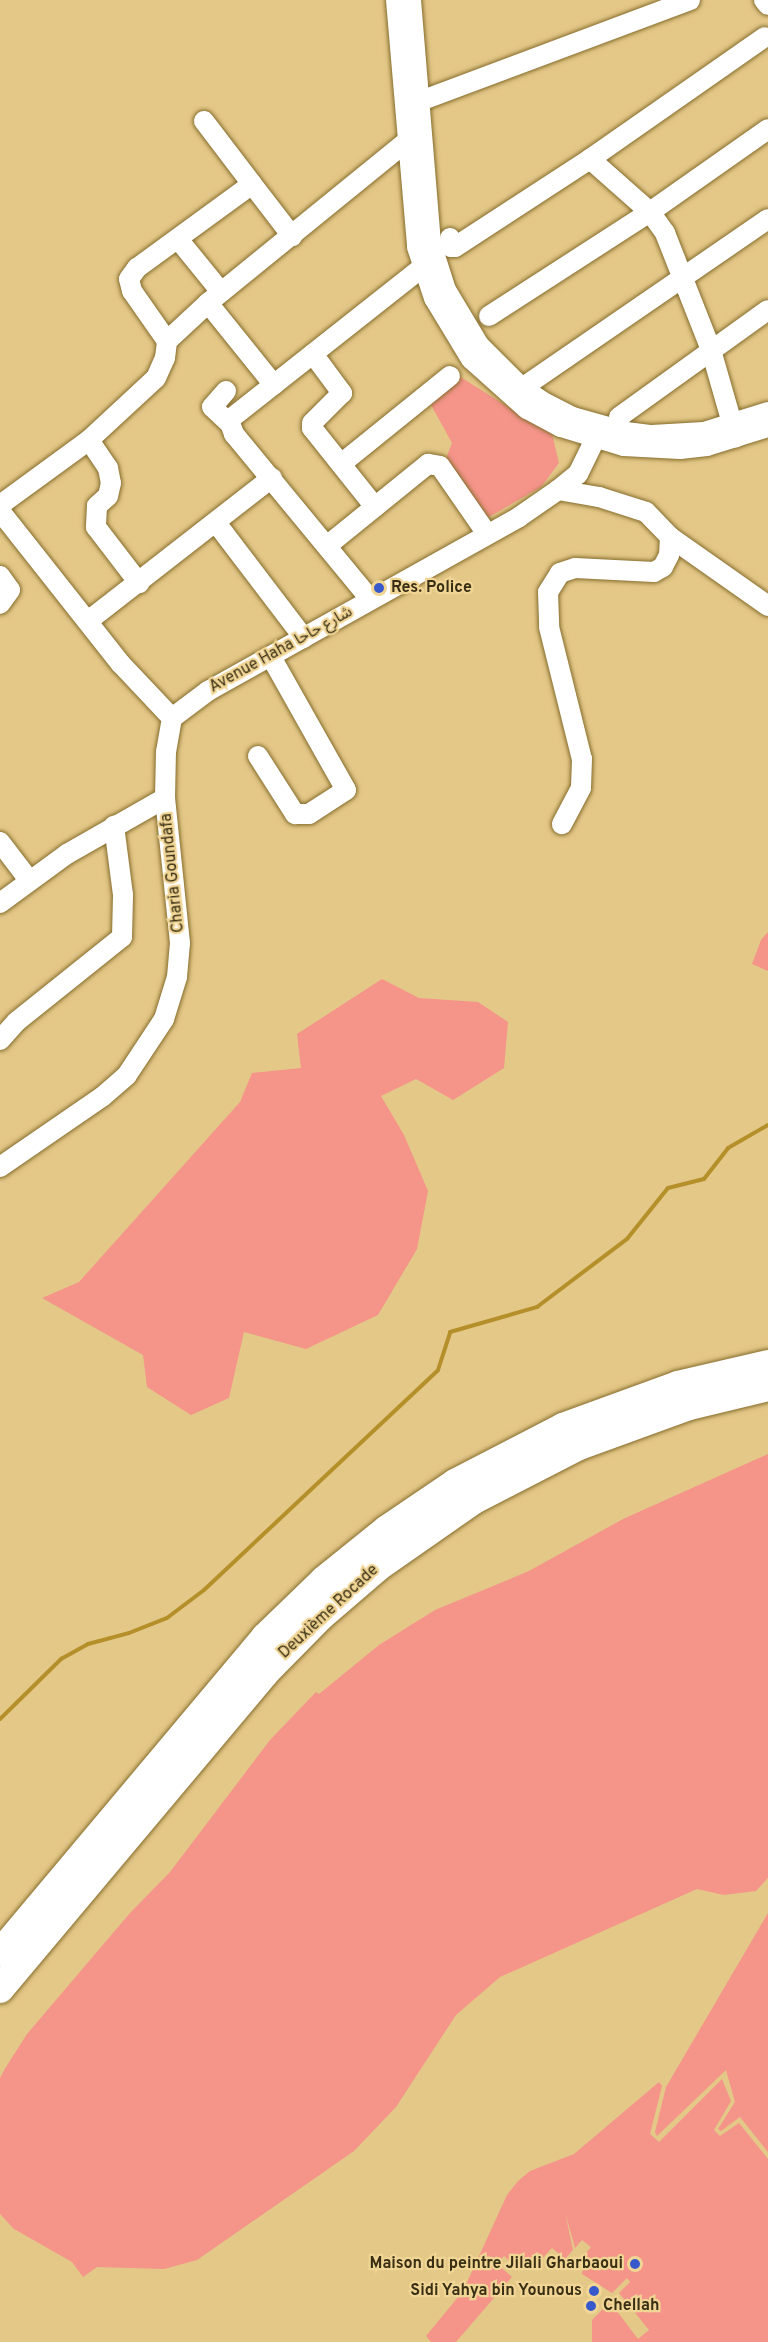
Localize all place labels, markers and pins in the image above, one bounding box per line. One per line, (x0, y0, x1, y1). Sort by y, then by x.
place label: Res. Police (391, 578, 472, 598)
marker: Res. Police (372, 581, 386, 595)
place label: Maison du peintre Jilali Gharbaoui (369, 2254, 623, 2274)
marker: Maison du peintre Jilali Gharbaoui (628, 2257, 642, 2271)
place label: Sidi Yahya bin Younous (409, 2281, 582, 2301)
marker: Sidi Yahya bin Younous (587, 2284, 601, 2298)
place label: Chellah (603, 2296, 659, 2316)
marker: Chellah (584, 2299, 598, 2313)

